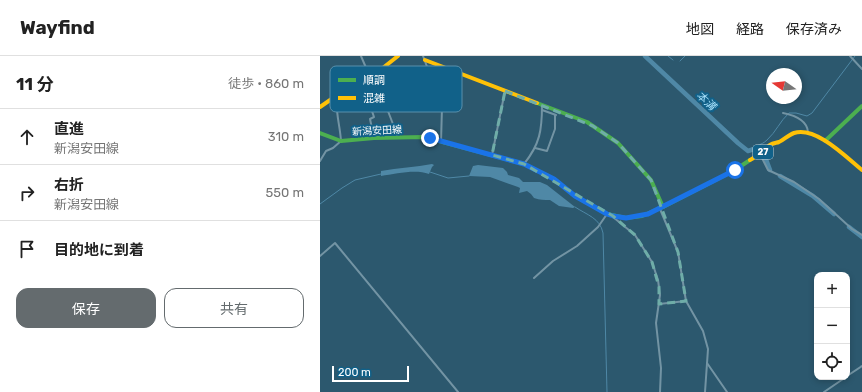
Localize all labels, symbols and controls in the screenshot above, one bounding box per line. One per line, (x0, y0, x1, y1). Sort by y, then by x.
text: Wayfind (20, 16, 95, 39)
text: 地図 (686, 21, 714, 38)
text: 経路 (736, 21, 764, 38)
text: 保存済み (786, 21, 842, 38)
legend (330, 66, 462, 112)
north arrow (766, 68, 802, 104)
text: 11 分 (16, 74, 54, 94)
text: 順調 (363, 74, 385, 87)
text: 徒歩 · 860 m (228, 76, 304, 91)
water label: 本溝 (694, 89, 720, 115)
text: 混雑 (363, 92, 385, 105)
text: 直進 (54, 120, 84, 138)
street label: 新潟安田線 (352, 124, 402, 138)
icon: ahead (16, 126, 38, 148)
text: 310 m (268, 129, 304, 144)
route end (421, 129, 439, 147)
text: 新潟安田線 (54, 141, 119, 156)
road number: 27 (753, 145, 773, 159)
route start (726, 161, 744, 179)
text: 右折 (54, 176, 84, 194)
icon: right (16, 182, 38, 204)
text: 550 m (266, 185, 304, 200)
text: 新潟安田線 (54, 197, 119, 212)
icon: arrive (16, 238, 38, 260)
text: 目的地に到着 (54, 241, 144, 259)
map controls (814, 272, 850, 380)
button: + (814, 272, 850, 308)
button: 保存 (16, 288, 156, 328)
button: 共有 (164, 288, 304, 328)
button: − (814, 308, 850, 344)
button: locate (814, 344, 850, 380)
scale bar (332, 364, 409, 383)
text: 200 m (338, 366, 371, 379)

